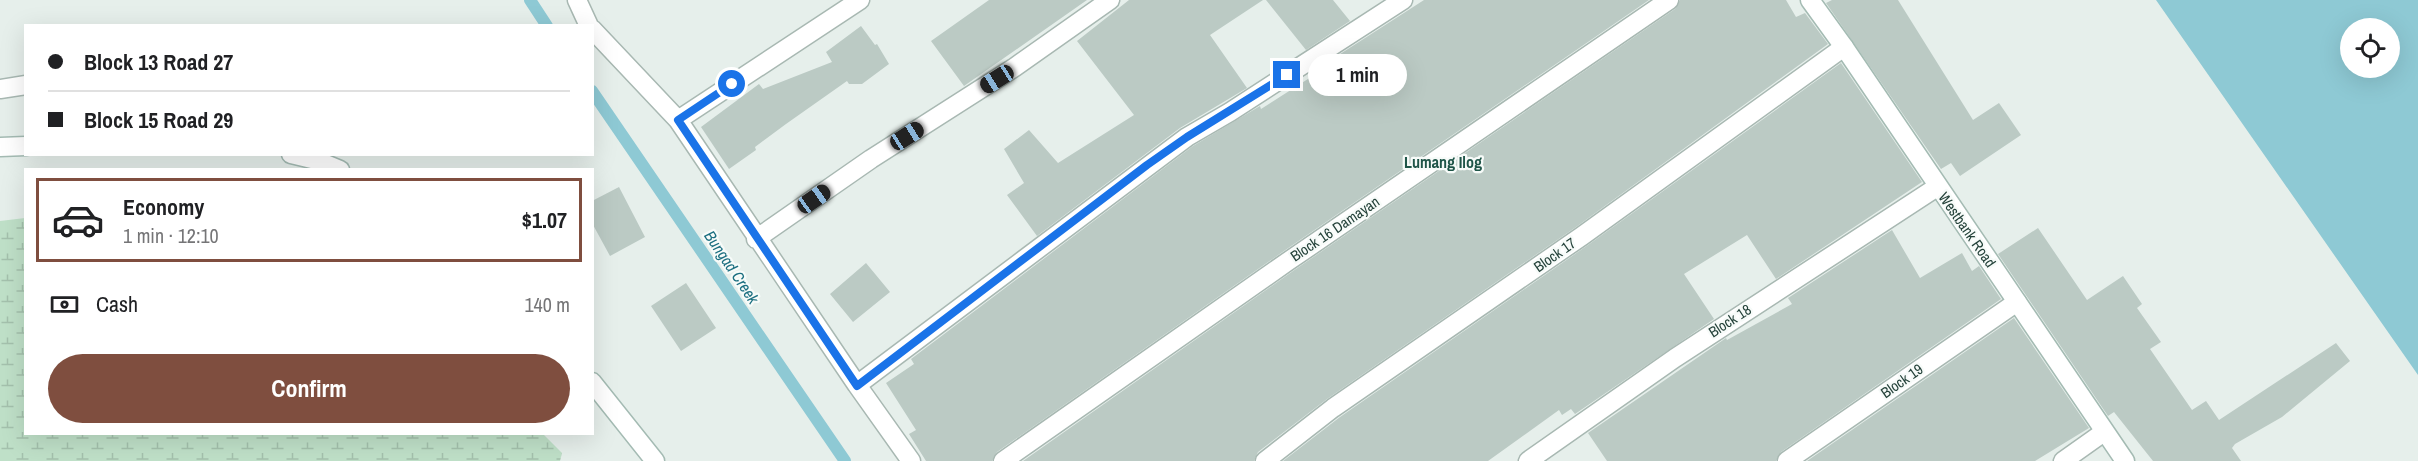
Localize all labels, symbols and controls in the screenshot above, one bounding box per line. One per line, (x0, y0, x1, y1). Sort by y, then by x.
map controls (2340, 18, 2400, 78)
button: locate (2340, 18, 2400, 78)
text: Block 13 Road 27 (84, 47, 233, 77)
callout: 1 min (1308, 54, 1407, 96)
route end (1273, 61, 1300, 88)
text: 1 min (1336, 61, 1379, 88)
car (977, 62, 1017, 96)
route start (718, 70, 745, 97)
text: Block 15 Road 29 (84, 105, 233, 135)
car (887, 119, 927, 153)
district label: Lumang Ilog (1404, 151, 1482, 173)
car (794, 181, 834, 217)
street label: Westbank Road (1934, 188, 2001, 271)
street label: Block 16 Damayan (1286, 191, 1383, 266)
text: Economy (123, 192, 204, 222)
icon: car (51, 193, 105, 247)
text: $1.07 (522, 205, 567, 235)
text: 1 min · 12:10 (123, 222, 219, 249)
water label: Bungad Creek (699, 226, 765, 308)
street label: Block 17 (1529, 232, 1580, 277)
icon: cash (48, 288, 81, 321)
text: Cash (96, 289, 138, 319)
text: 140 m (524, 291, 570, 318)
street label: Block 18 (1704, 299, 1755, 342)
button: Confirm (48, 354, 570, 423)
street label: Block 19 (1876, 358, 1927, 403)

